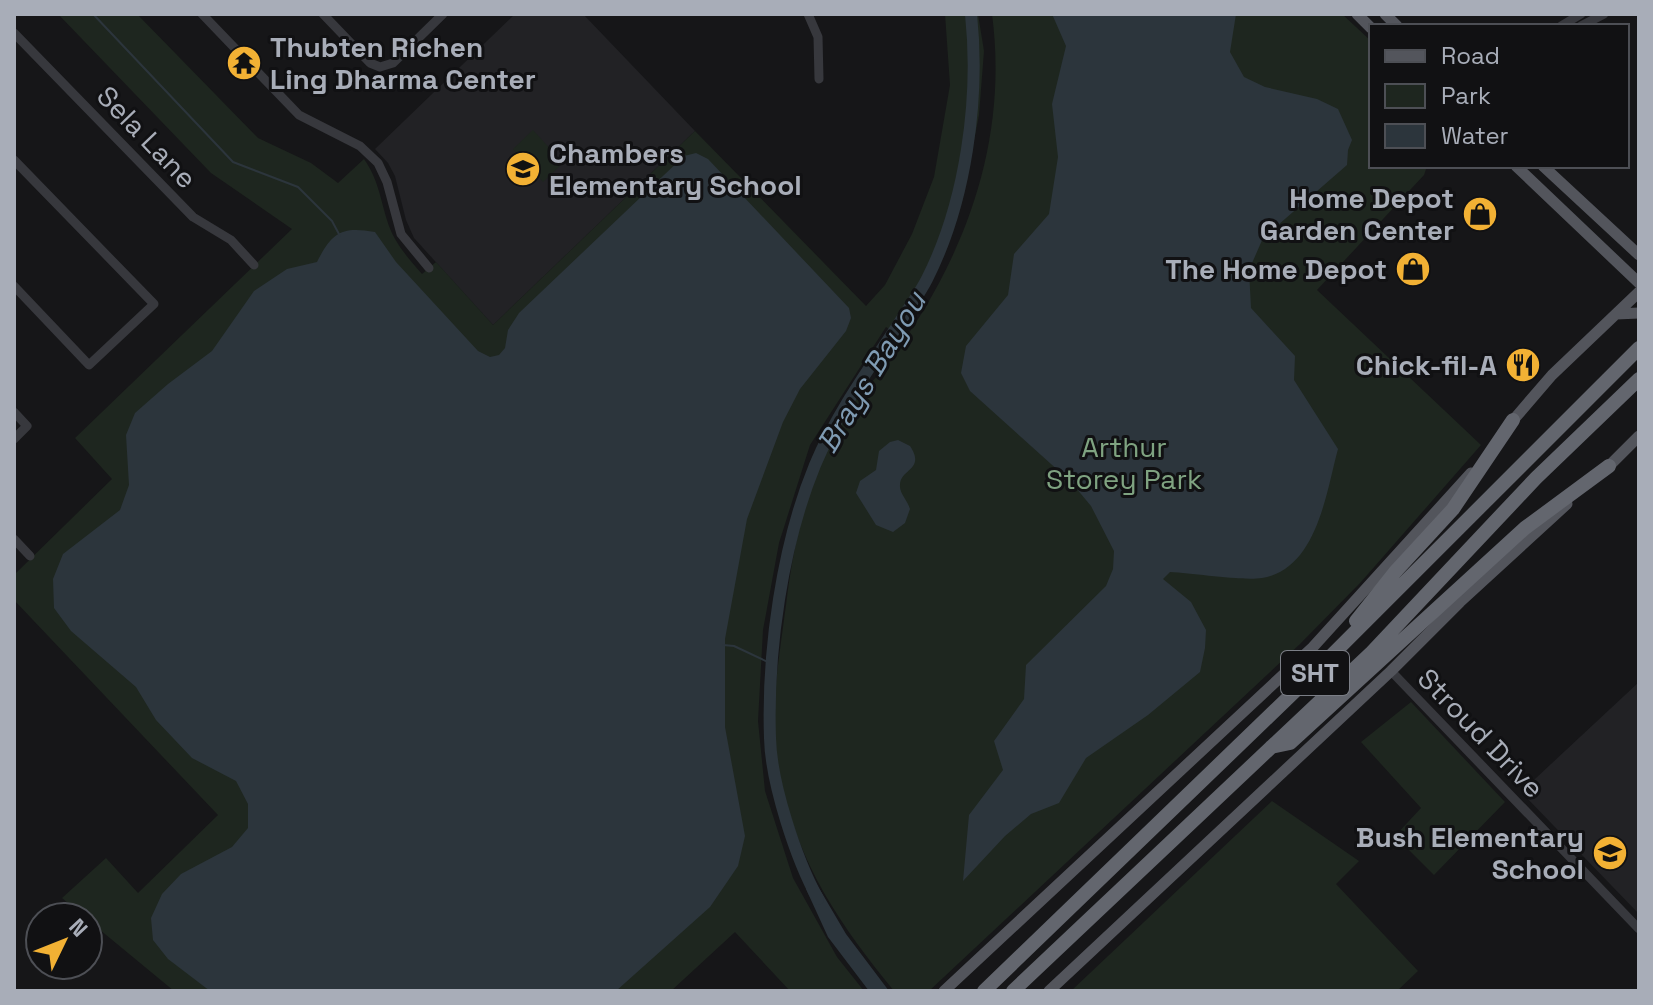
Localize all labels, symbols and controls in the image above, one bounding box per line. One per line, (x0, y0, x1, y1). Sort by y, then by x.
legend (1369, 24, 1629, 168)
place label: Thubten Richen Ling Dharma Center (270, 29, 536, 97)
text: Road (1441, 40, 1500, 71)
temple icon: Thubten Richen Ling Dharma Center (225, 44, 263, 82)
street label: Sela Lane (89, 78, 205, 196)
text: Park (1441, 80, 1491, 111)
text: Water (1441, 120, 1509, 151)
place label: Chambers Elementary School (549, 135, 802, 203)
school or university icon: Chambers Elementary School (504, 150, 542, 188)
place label: Home Depot Garden Center (1260, 180, 1454, 248)
shop icon: Home Depot Garden Center (1461, 195, 1499, 233)
shop icon: The Home Depot (1394, 250, 1432, 288)
place label: The Home Depot (1165, 251, 1387, 287)
water label: Brays Bayou (808, 283, 935, 460)
restaurant icon: Chick-fil-A (1504, 346, 1542, 384)
place label: Chick-fil-A (1356, 347, 1497, 383)
park label: Arthur Storey Park (1046, 429, 1202, 497)
road number: SHT (1281, 651, 1349, 695)
street label: Stroud Drive (1410, 660, 1552, 806)
place label: Bush Elementary School (1356, 819, 1584, 887)
school or university icon: Bush Elementary School (1591, 834, 1629, 872)
north arrow (24, 901, 104, 981)
text: N (63, 912, 94, 942)

